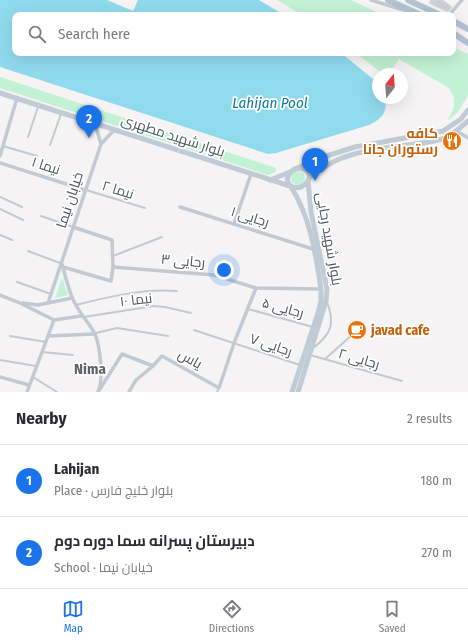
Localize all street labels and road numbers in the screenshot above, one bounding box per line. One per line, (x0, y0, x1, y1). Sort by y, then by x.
street label: بلوار شهید مطهری (119, 111, 227, 161)
street label: نیما ۱ (30, 153, 62, 179)
street label: خیابان نیما (53, 170, 87, 230)
street label: نیما ۲ (100, 177, 136, 203)
street label: بلوار شهید رجایی (312, 191, 346, 287)
street label: رجایی ۱ (229, 203, 271, 231)
street label: رجایی ۳ (160, 251, 206, 271)
street label: نیما ۱۰ (119, 290, 153, 310)
street label: رجایی ۵ (260, 294, 306, 322)
street label: رجایی ۷ (248, 330, 294, 360)
street label: رجایی ۲ (336, 345, 382, 373)
street label: یاس (175, 346, 205, 373)

